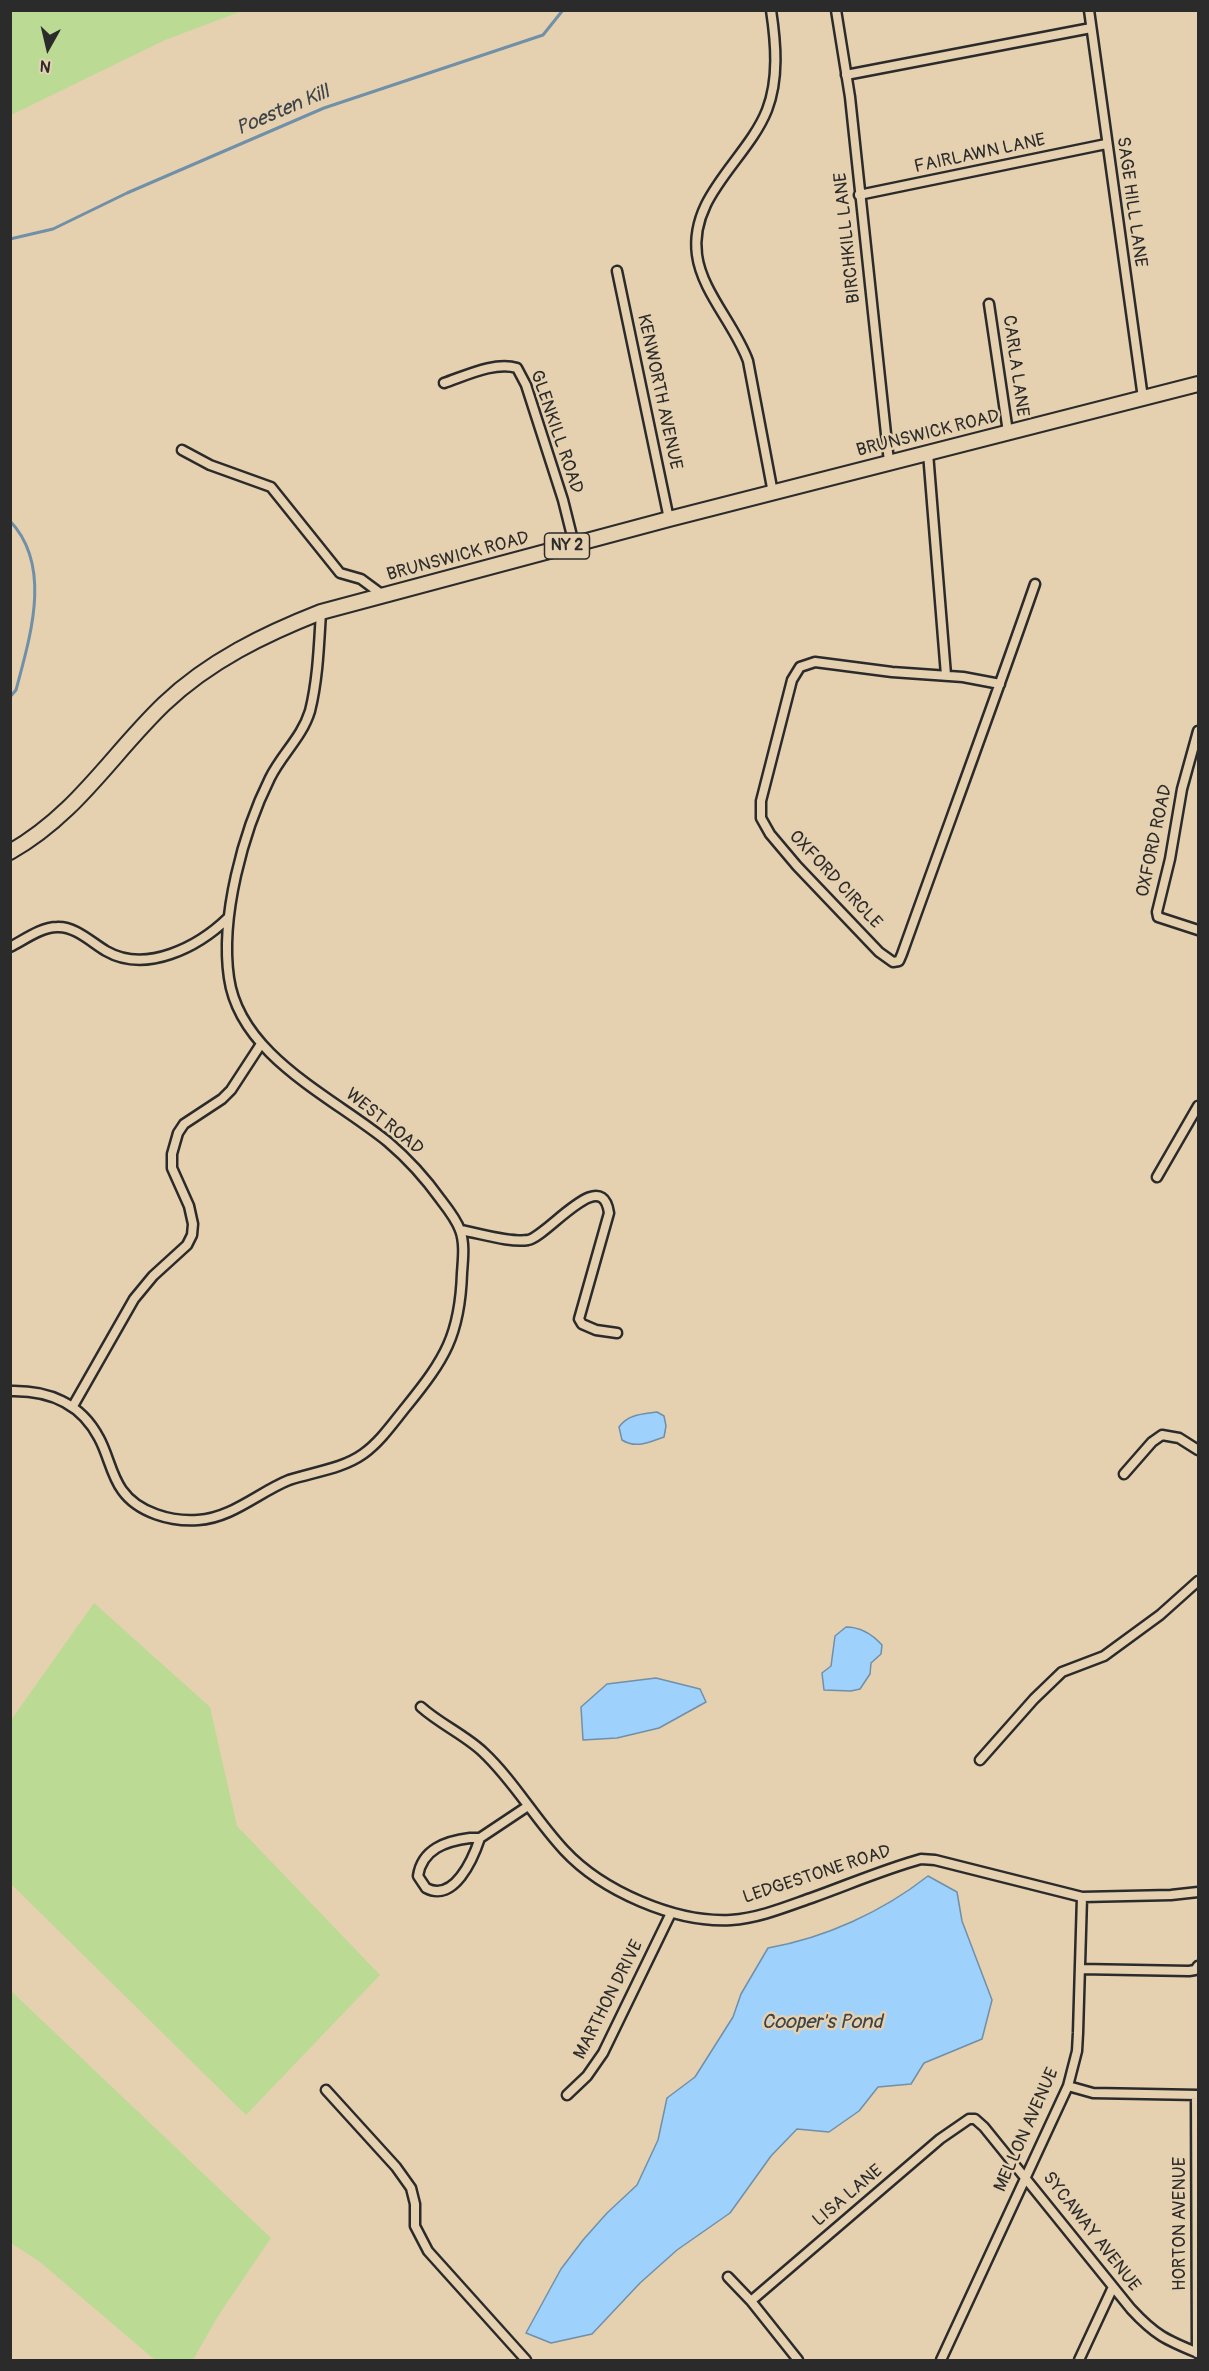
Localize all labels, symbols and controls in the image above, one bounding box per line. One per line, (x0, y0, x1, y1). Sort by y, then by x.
north arrow (18, 18, 78, 78)
text: N (39, 55, 52, 76)
water label: Poesten Kill (233, 81, 333, 141)
street label: FAIRLAWN LANE (912, 130, 1048, 178)
street label: SAGE HILL LANE (1111, 135, 1151, 269)
street label: BIRCHKILL LANE (830, 171, 866, 305)
street label: KENWORTH AVENUE (632, 312, 686, 472)
street label: CARLA LANE (997, 314, 1033, 418)
street label: GLENKILL ROAD (525, 368, 587, 496)
street label: BRUNSWICK ROAD (854, 406, 1002, 462)
street label: BRUNSWICK ROAD (385, 528, 531, 586)
road number: NY 2 (544, 533, 590, 559)
street label: OXFORD ROAD (1133, 783, 1177, 899)
street label: OXFORD CIRCLE (784, 826, 886, 934)
street label: WEST ROAD (341, 1084, 427, 1160)
street label: LEDGESTONE ROAD (740, 1841, 894, 1909)
street label: MARTHON DRIVE (570, 1937, 648, 2063)
water label: Cooper's Pond (762, 2011, 882, 2035)
street label: MELLON AVENUE (990, 2065, 1064, 2195)
street label: HORTON AVENUE (1169, 2157, 1191, 2291)
street label: LISA LANE (809, 2161, 887, 2231)
street label: SYCAWAY AVENUE (1037, 2168, 1145, 2296)

